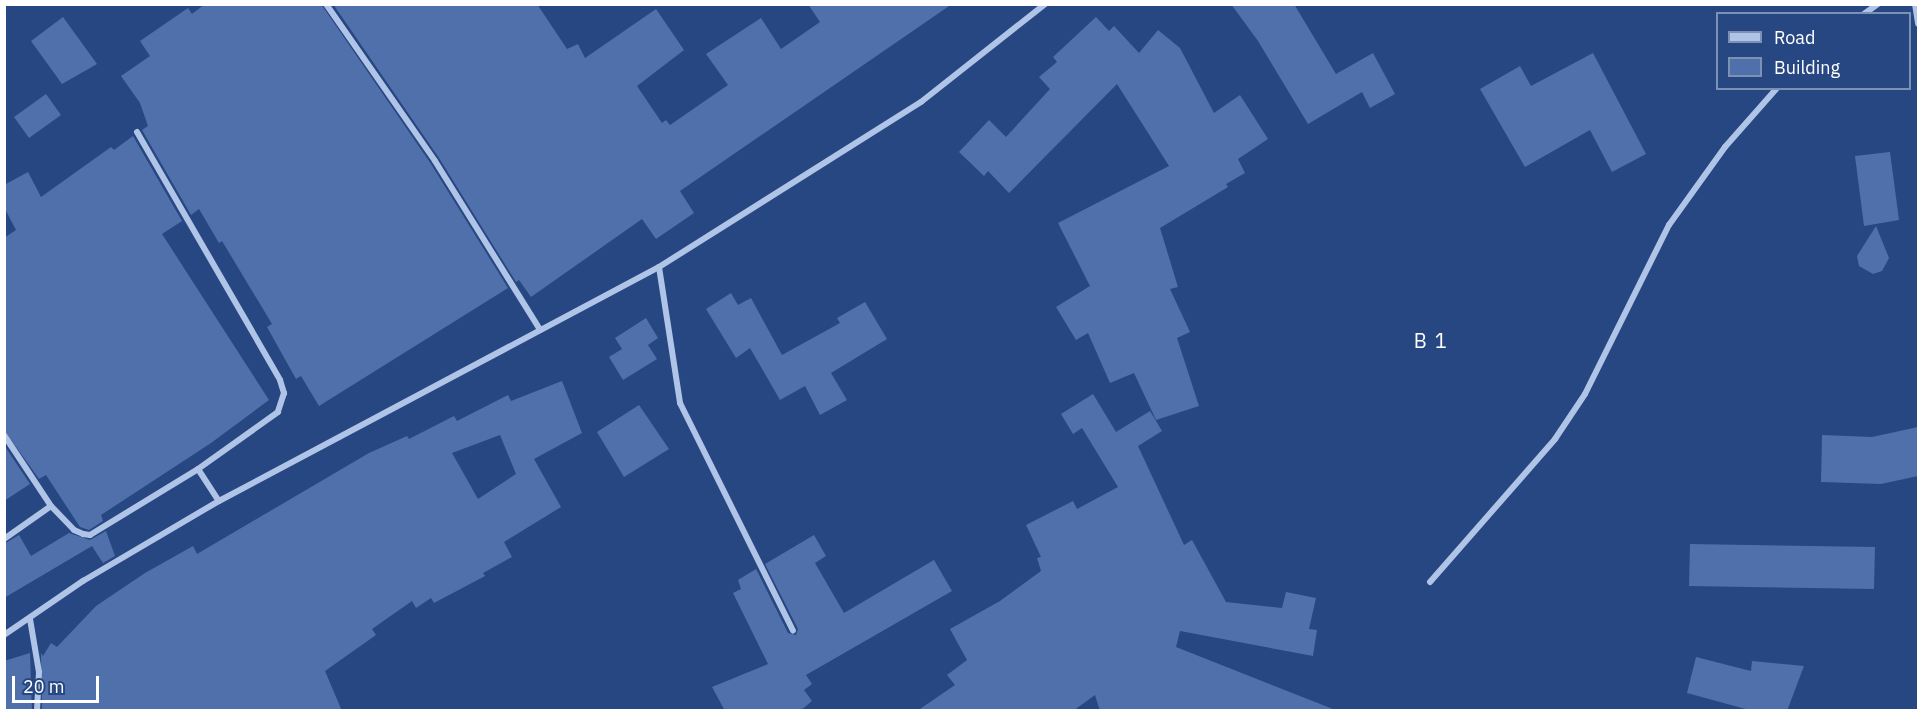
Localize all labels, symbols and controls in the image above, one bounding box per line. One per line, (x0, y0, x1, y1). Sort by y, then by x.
legend (1716, 12, 1911, 90)
text: Road (1774, 26, 1815, 49)
text: Building (1774, 56, 1840, 79)
district label: B 1 (1414, 328, 1448, 352)
scale bar (15, 664, 102, 702)
text: 20 m (23, 675, 65, 698)

